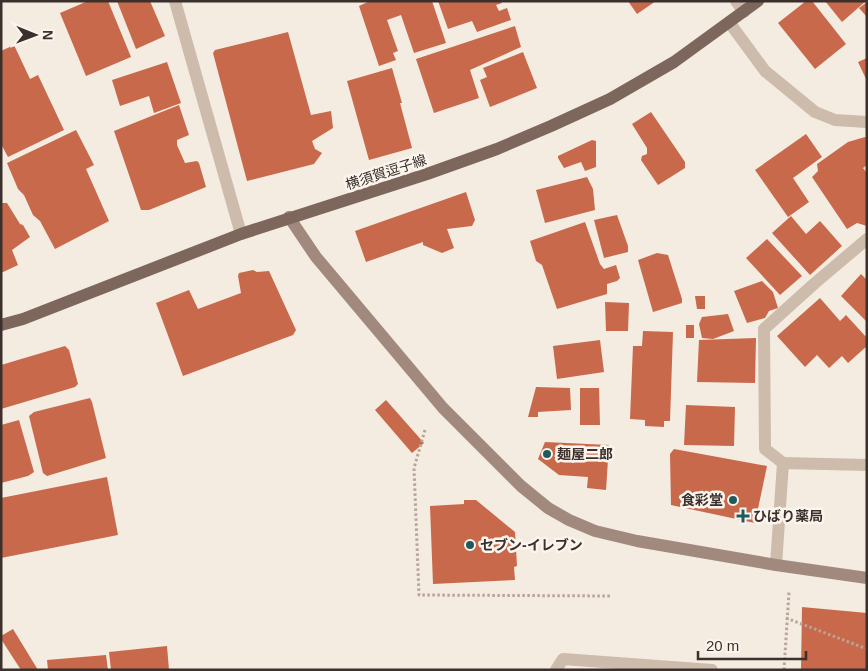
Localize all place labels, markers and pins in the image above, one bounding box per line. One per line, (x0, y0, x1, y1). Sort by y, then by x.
place label: 麺屋二郎 (557, 446, 613, 462)
marker: 麺屋二郎 (541, 448, 553, 460)
place label: 食彩堂 (681, 492, 723, 508)
marker: 食彩堂 (727, 494, 739, 506)
place label: ひばり薬局 (753, 508, 823, 524)
marker: ひばり薬局 (737, 510, 749, 522)
place label: セブン-イレブン (480, 537, 583, 553)
marker: セブン-イレブン (464, 539, 476, 551)

